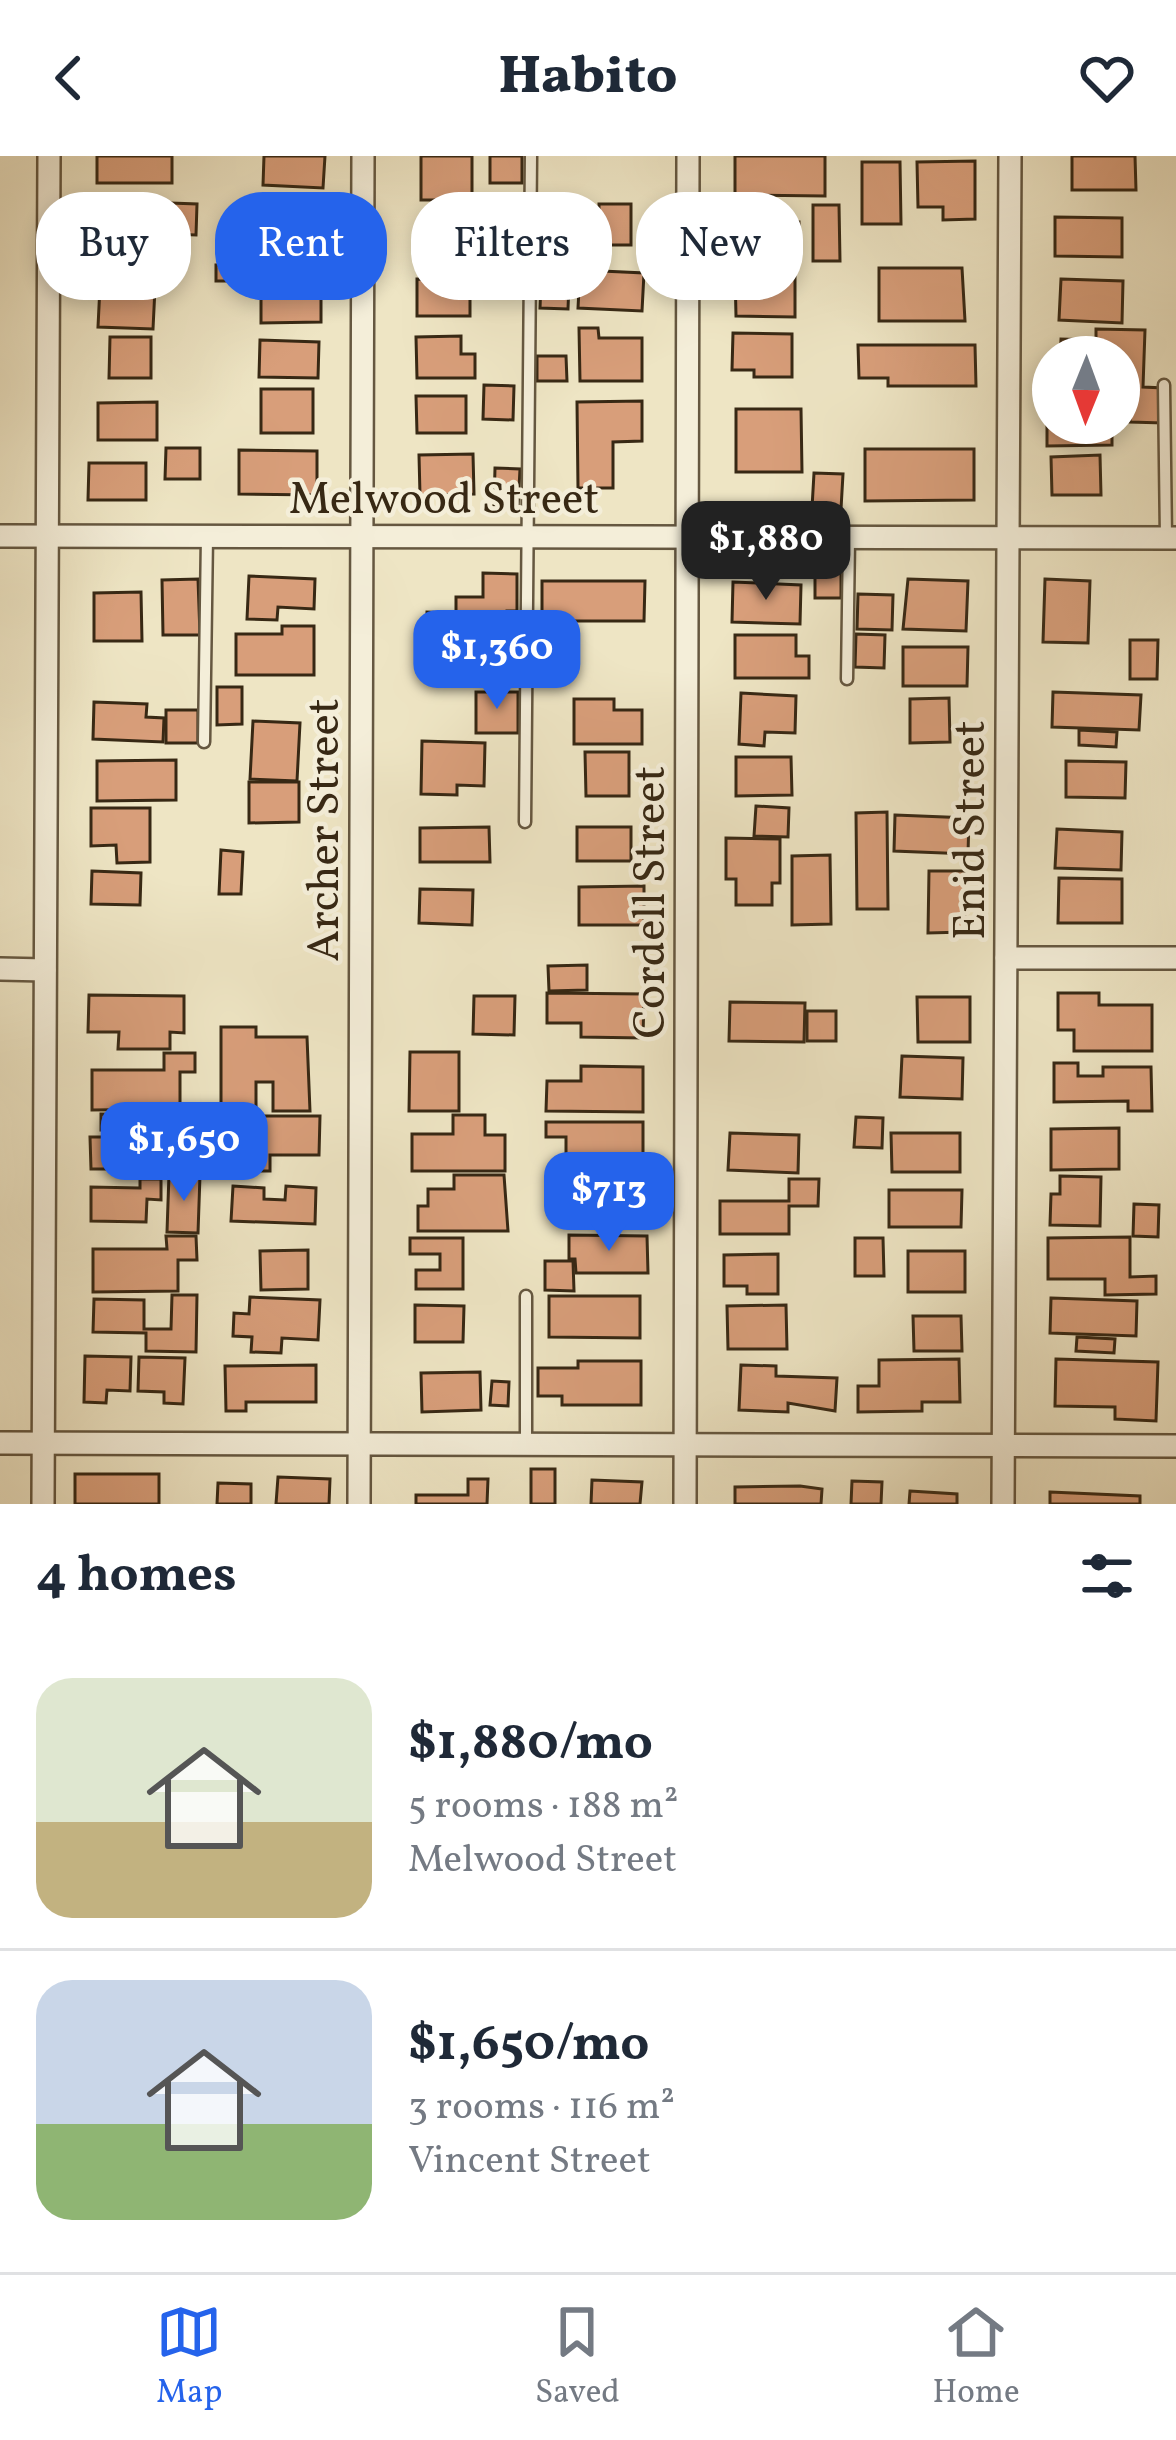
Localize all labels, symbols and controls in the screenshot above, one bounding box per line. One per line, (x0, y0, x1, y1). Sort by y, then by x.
text: Habito (498, 41, 678, 116)
icon: back (36, 45, 102, 111)
icon: heart (1074, 45, 1140, 111)
chip: Buy (36, 192, 191, 300)
chip: Rent (215, 192, 387, 300)
chip: Filters (411, 192, 612, 300)
chip: New (636, 192, 803, 300)
north arrow (1032, 336, 1140, 444)
map controls (1032, 336, 1140, 444)
street label: Melwood Street (289, 470, 599, 533)
pin: $1,880 (668, 501, 864, 603)
text: $1,880 (708, 513, 824, 567)
pin: $1,360 (399, 610, 595, 712)
text: $1,360 (440, 622, 554, 676)
street label: Archer Street (295, 698, 358, 962)
street label: Enid Street (941, 720, 1004, 940)
street label: Cordell Street (621, 766, 684, 1038)
pin: $1,650 (86, 1102, 282, 1204)
text: $1,650 (128, 1114, 240, 1168)
pin: $713 (538, 1152, 680, 1254)
text: $713 (571, 1164, 647, 1218)
text: 4 homes (36, 1541, 237, 1612)
icon: filters (1074, 1543, 1140, 1609)
text: $1,880/mo (408, 1709, 653, 1780)
icon: home (132, 1726, 276, 1870)
text: 5 rooms · 188 m² (408, 1780, 678, 1834)
text: Melwood Street (408, 1834, 677, 1888)
text: $1,650/mo (408, 2010, 649, 2081)
icon: home (132, 2028, 276, 2172)
text: 3 rooms · 116 m² (408, 2081, 675, 2135)
text: Vincent Street (408, 2135, 651, 2189)
tab: Map (156, 2299, 222, 2417)
tab: Saved (535, 2299, 620, 2417)
tab: Home (932, 2299, 1020, 2417)

